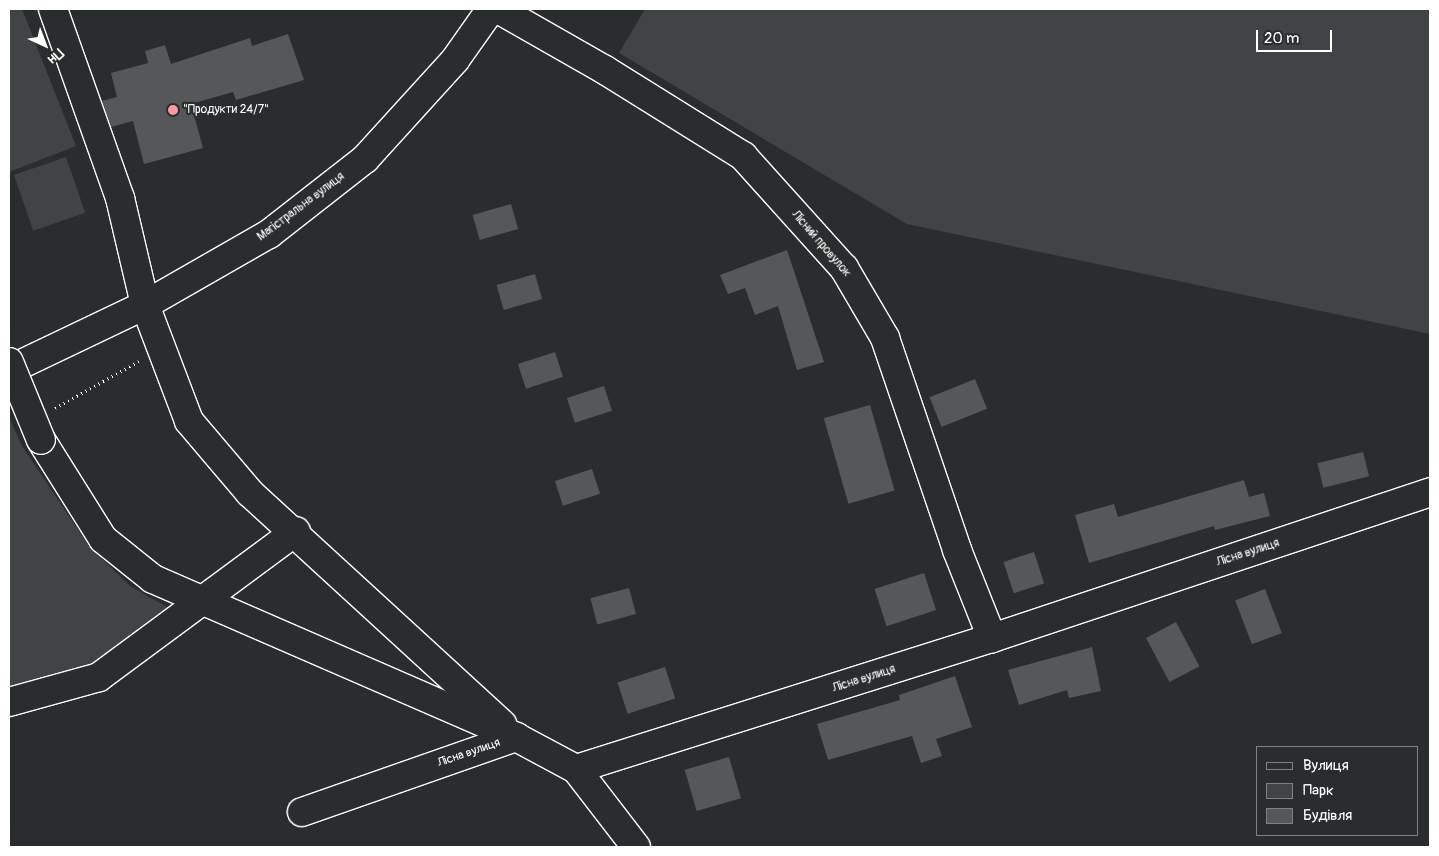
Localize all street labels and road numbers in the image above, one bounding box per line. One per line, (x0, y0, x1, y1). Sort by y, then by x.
street label: Магістральна вулиця (255, 170, 347, 244)
street label: Лісний провулок (788, 208, 854, 280)
street label: Лісна вулиця (1215, 536, 1281, 570)
street label: Лісна вулиця (831, 662, 897, 696)
street label: Лісна вулиця (436, 736, 502, 770)

